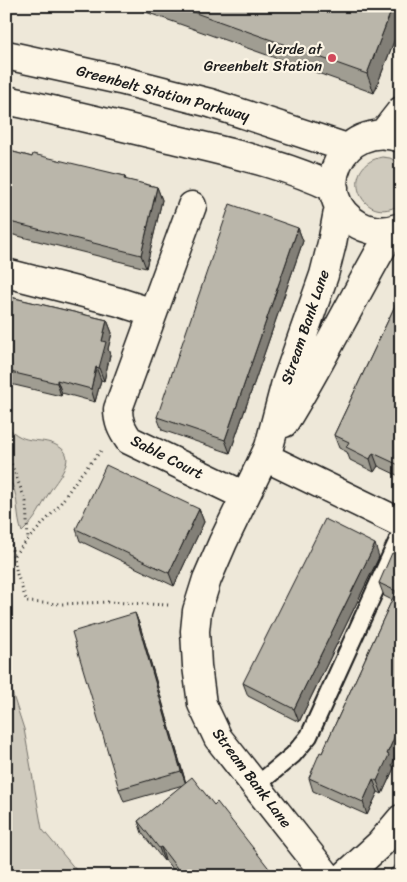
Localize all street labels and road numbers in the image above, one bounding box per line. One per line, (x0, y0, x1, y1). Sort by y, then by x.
street label: Greenbelt Station Parkway (73, 57, 253, 129)
street label: Stream Bank Lane (273, 266, 337, 388)
street label: Sable Court (126, 428, 208, 487)
street label: Stream Bank Lane (205, 722, 299, 834)

